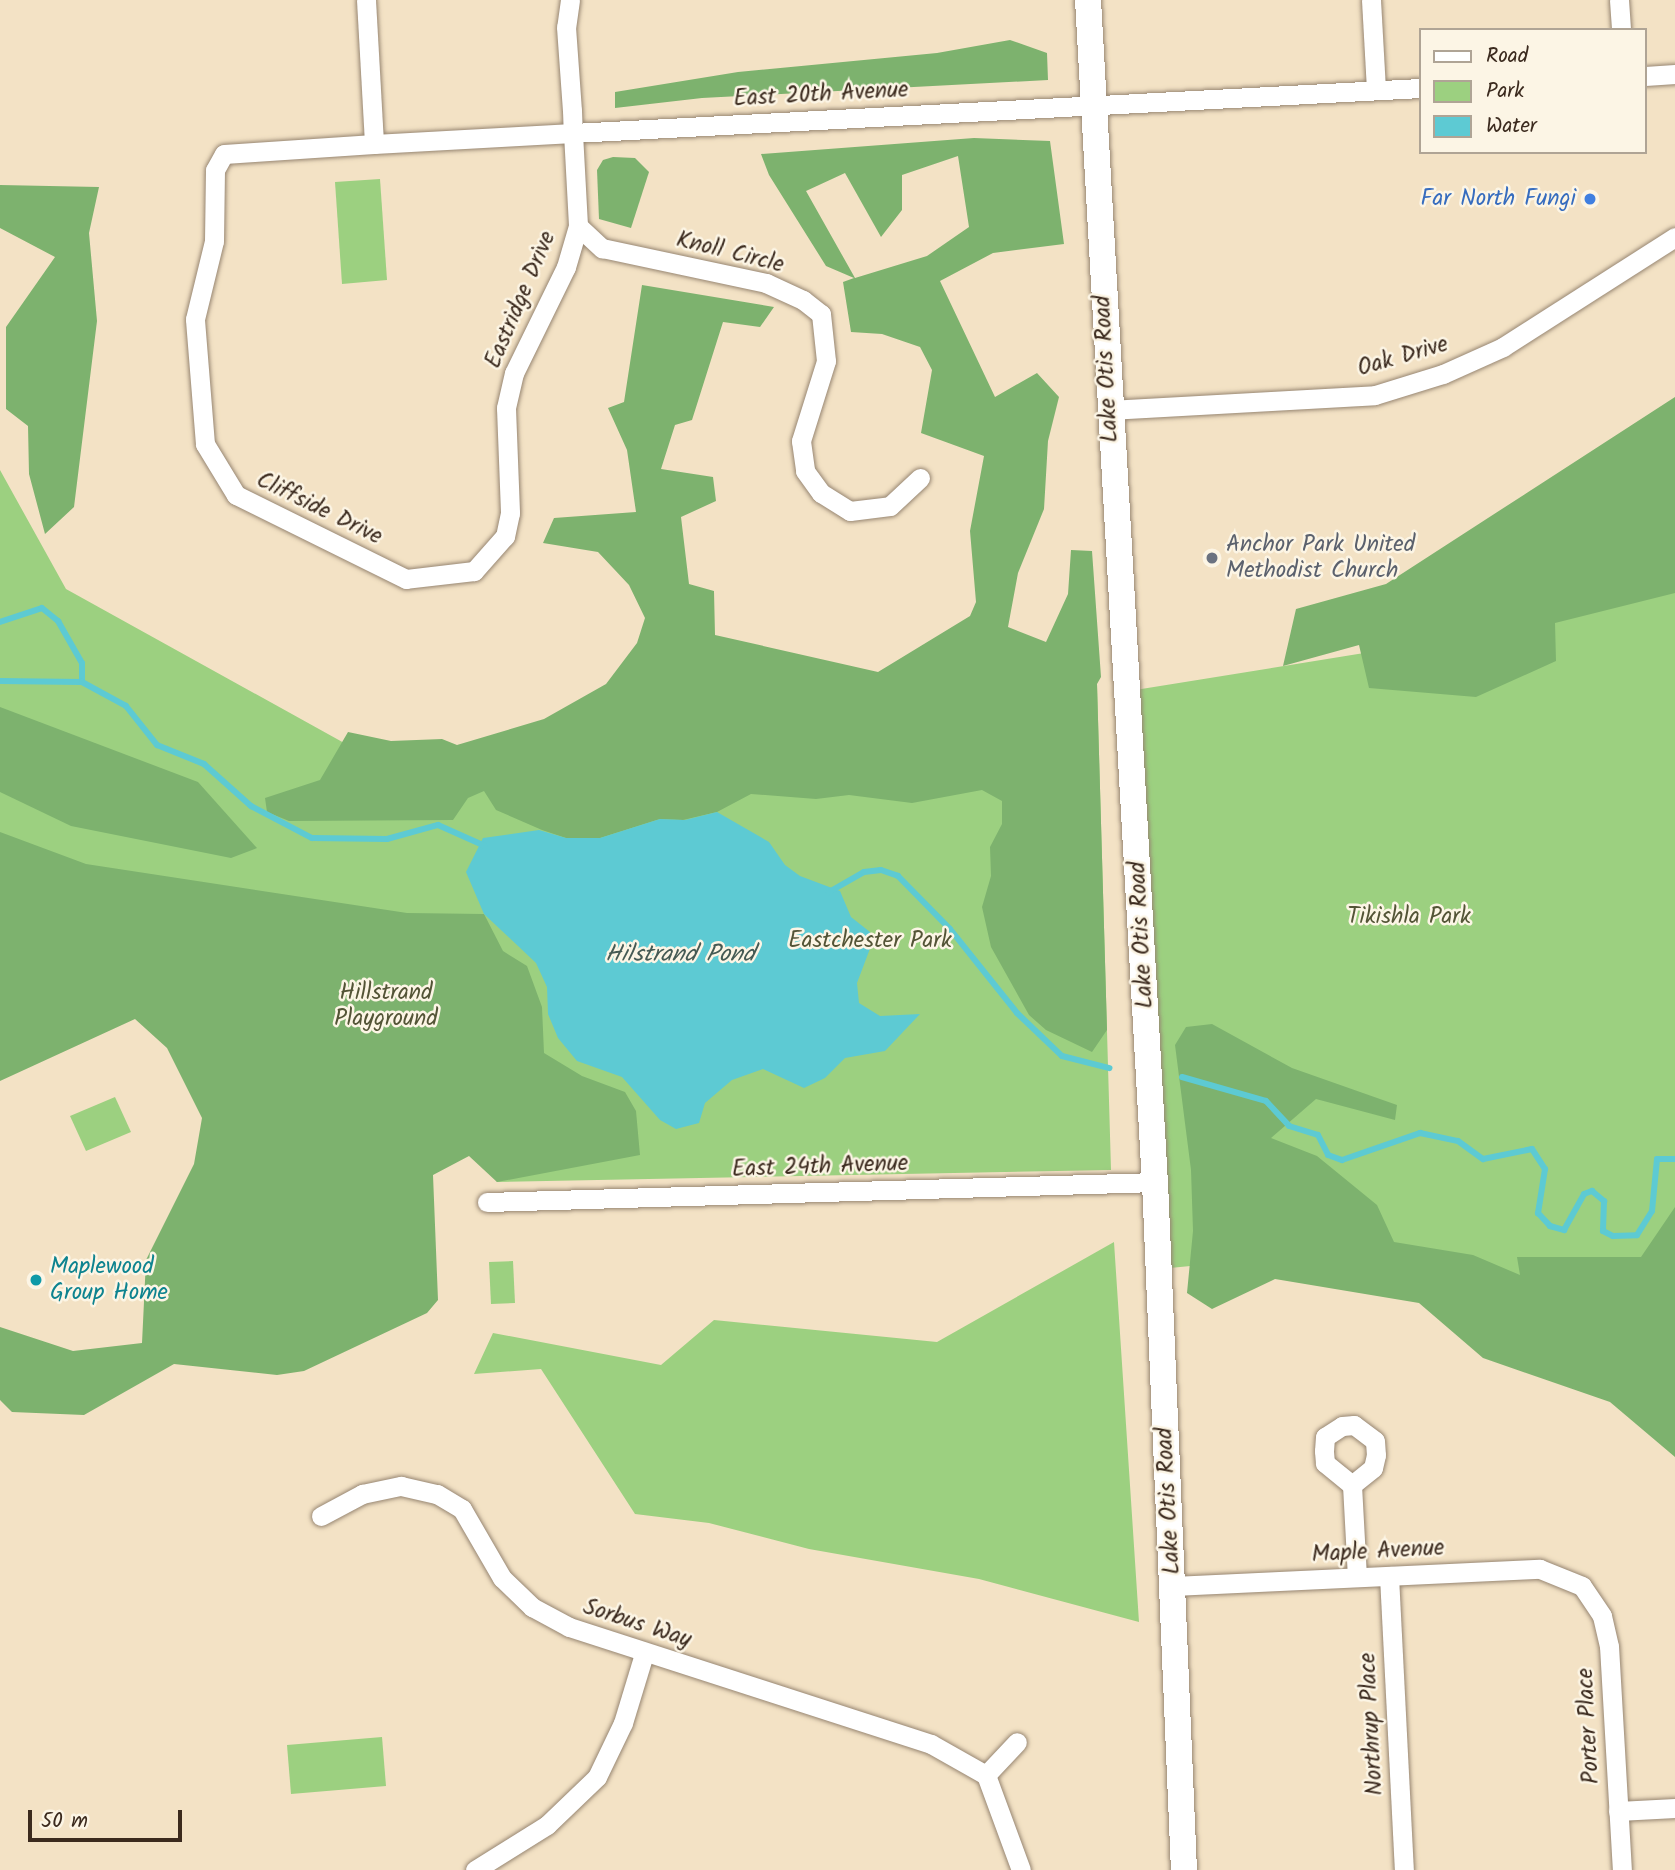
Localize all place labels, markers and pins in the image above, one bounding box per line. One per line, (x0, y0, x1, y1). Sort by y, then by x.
place label: Far North Fungi (1421, 185, 1576, 213)
marker: Far North Fungi (1582, 191, 1598, 207)
place label: Anchor Park United Methodist Church (1226, 531, 1415, 585)
marker: Anchor Park United Methodist Church (1204, 550, 1220, 566)
place label: Maplewood Group Home (50, 1253, 168, 1307)
marker: Maplewood Group Home (28, 1272, 44, 1288)

